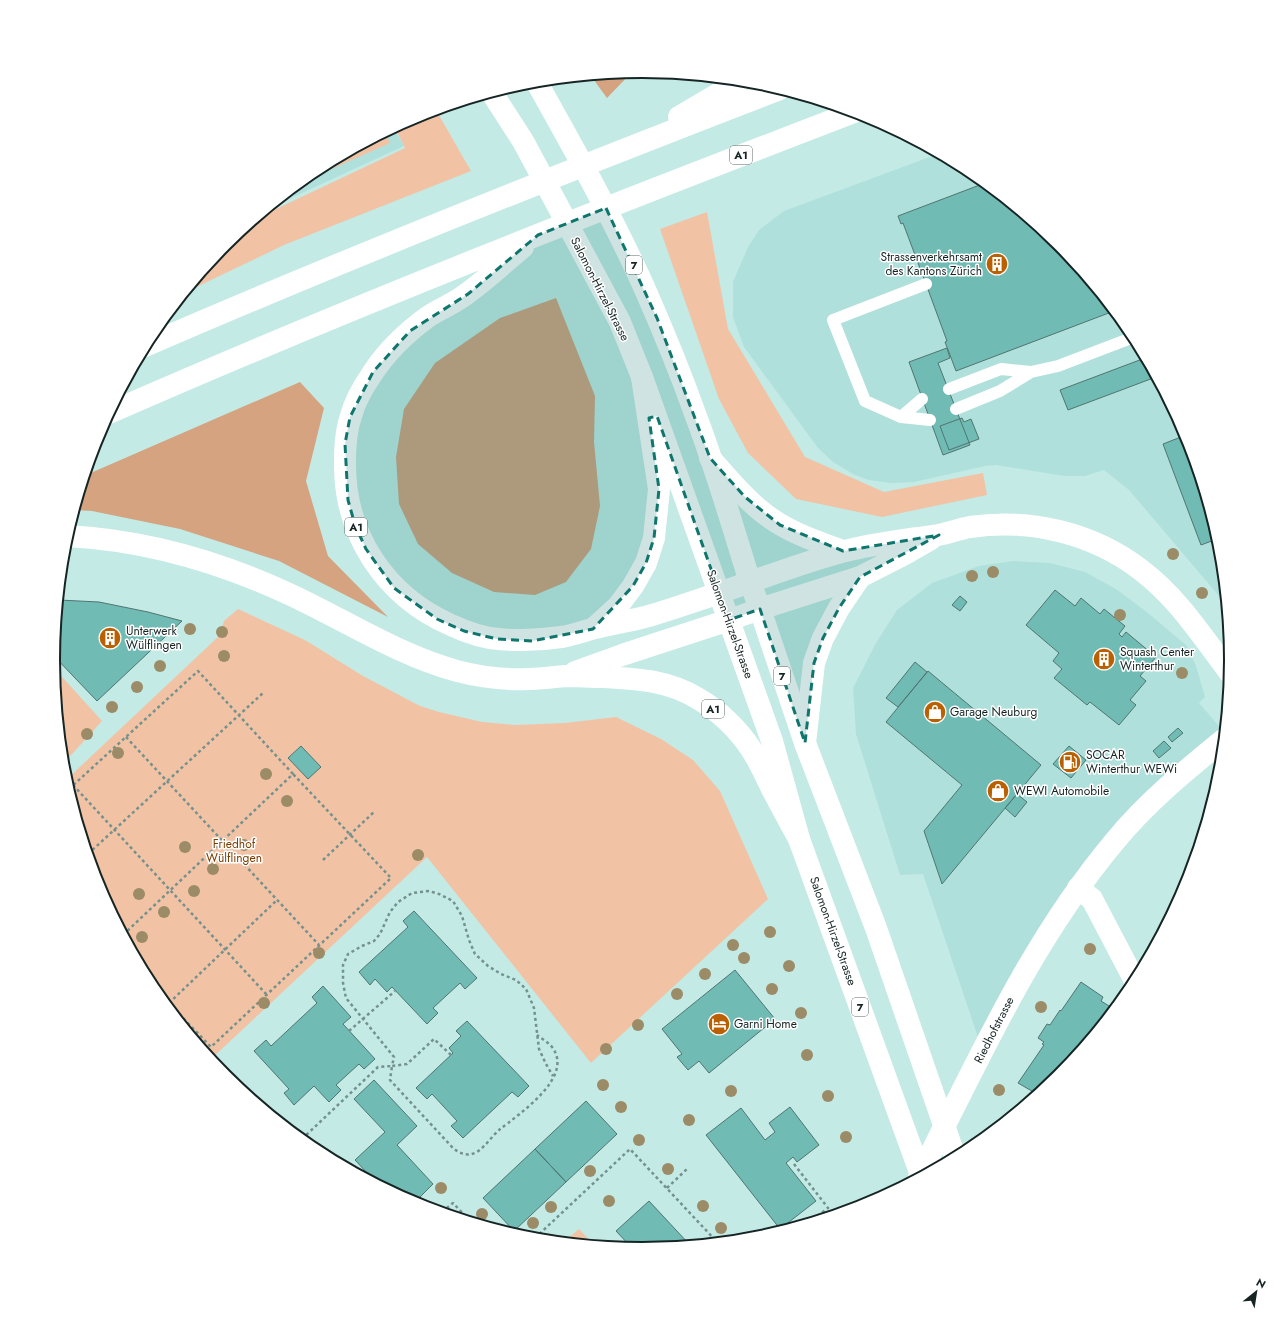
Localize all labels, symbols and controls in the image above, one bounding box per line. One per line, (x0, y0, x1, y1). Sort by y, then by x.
road number: A1 (730, 146, 752, 164)
street label: Salomon-Hirzel-Strasse (566, 234, 634, 344)
place label: Strassenverkehrsamt des Kantons Zürich (881, 248, 982, 280)
building icon: Strassenverkehrsamt des Kantons Zürich (984, 251, 1010, 277)
road number: 7 (626, 256, 642, 274)
road number: A1 (345, 518, 367, 536)
street label: Salomon-Hirzel-Strasse (702, 567, 758, 681)
place label: Unterwerk Wülflingen (126, 622, 182, 654)
building icon: Unterwerk Wülflingen (97, 625, 123, 651)
place label: Squash Center Winterthur (1120, 643, 1195, 675)
building icon: Squash Center Winterthur (1091, 646, 1117, 672)
road number: 7 (774, 667, 790, 685)
shop icon: Garage Neuburg (922, 699, 948, 725)
road number: A1 (702, 700, 724, 718)
place label: Garage Neuburg (950, 703, 1037, 721)
place label: SOCAR Winterthur WEWi (1086, 746, 1177, 778)
fuel station icon: SOCAR Winterthur WEWi (1057, 749, 1083, 775)
shop icon: WEWI Automobile (985, 778, 1011, 804)
place label: WEWI Automobile (1014, 782, 1109, 800)
park label: Friedhof Wülflingen (206, 835, 262, 867)
street label: Salomon-Hirzel-Strasse (805, 874, 861, 988)
street label: Riedhofstrasse (969, 994, 1019, 1066)
road number: 7 (852, 998, 868, 1016)
hotel icon: Garni Home (706, 1011, 732, 1037)
place label: Garni Home (734, 1015, 797, 1033)
north arrow (1236, 1272, 1276, 1312)
text: N (1253, 1274, 1269, 1292)

